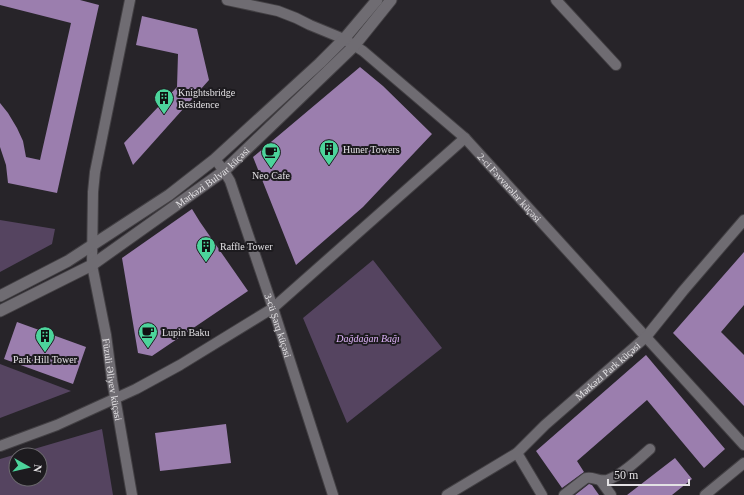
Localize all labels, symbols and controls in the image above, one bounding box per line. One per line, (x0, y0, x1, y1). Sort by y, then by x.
building icon: Knightsbridge Residence (153, 87, 175, 115)
place label: Knightsbridge Residence (178, 87, 236, 110)
building icon: Huner Towers (318, 138, 340, 166)
cafe icon: Neo Cafe (260, 141, 282, 169)
place label: Huner Towers (343, 144, 400, 155)
street label: Mərkəzi Bulvar küçəsi (173, 145, 252, 210)
street label: 2-ci Fəvvarələr küçəsi (475, 151, 544, 224)
place label: Neo Cafe (252, 170, 291, 181)
building icon: Raffle Tower (195, 235, 217, 263)
place label: Raffle Tower (220, 241, 273, 252)
street label: 3-cü Şərq küçəsi (262, 292, 294, 359)
cafe icon: Lupin Baku (137, 321, 159, 349)
building icon: Park Hill Tower (34, 325, 56, 353)
place label: Lupin Baku (162, 327, 210, 338)
park label: Dağdağan Bağı (335, 333, 400, 344)
street label: Füzuli Əliyev küçəsi (100, 338, 124, 422)
street label: Mərkəzi Park küçəsi (573, 340, 643, 402)
place label: Park Hill Tower (13, 354, 78, 365)
north arrow (8, 447, 48, 487)
scale bar (608, 461, 689, 487)
text: N (31, 464, 44, 473)
text: 50 m (614, 468, 639, 482)

